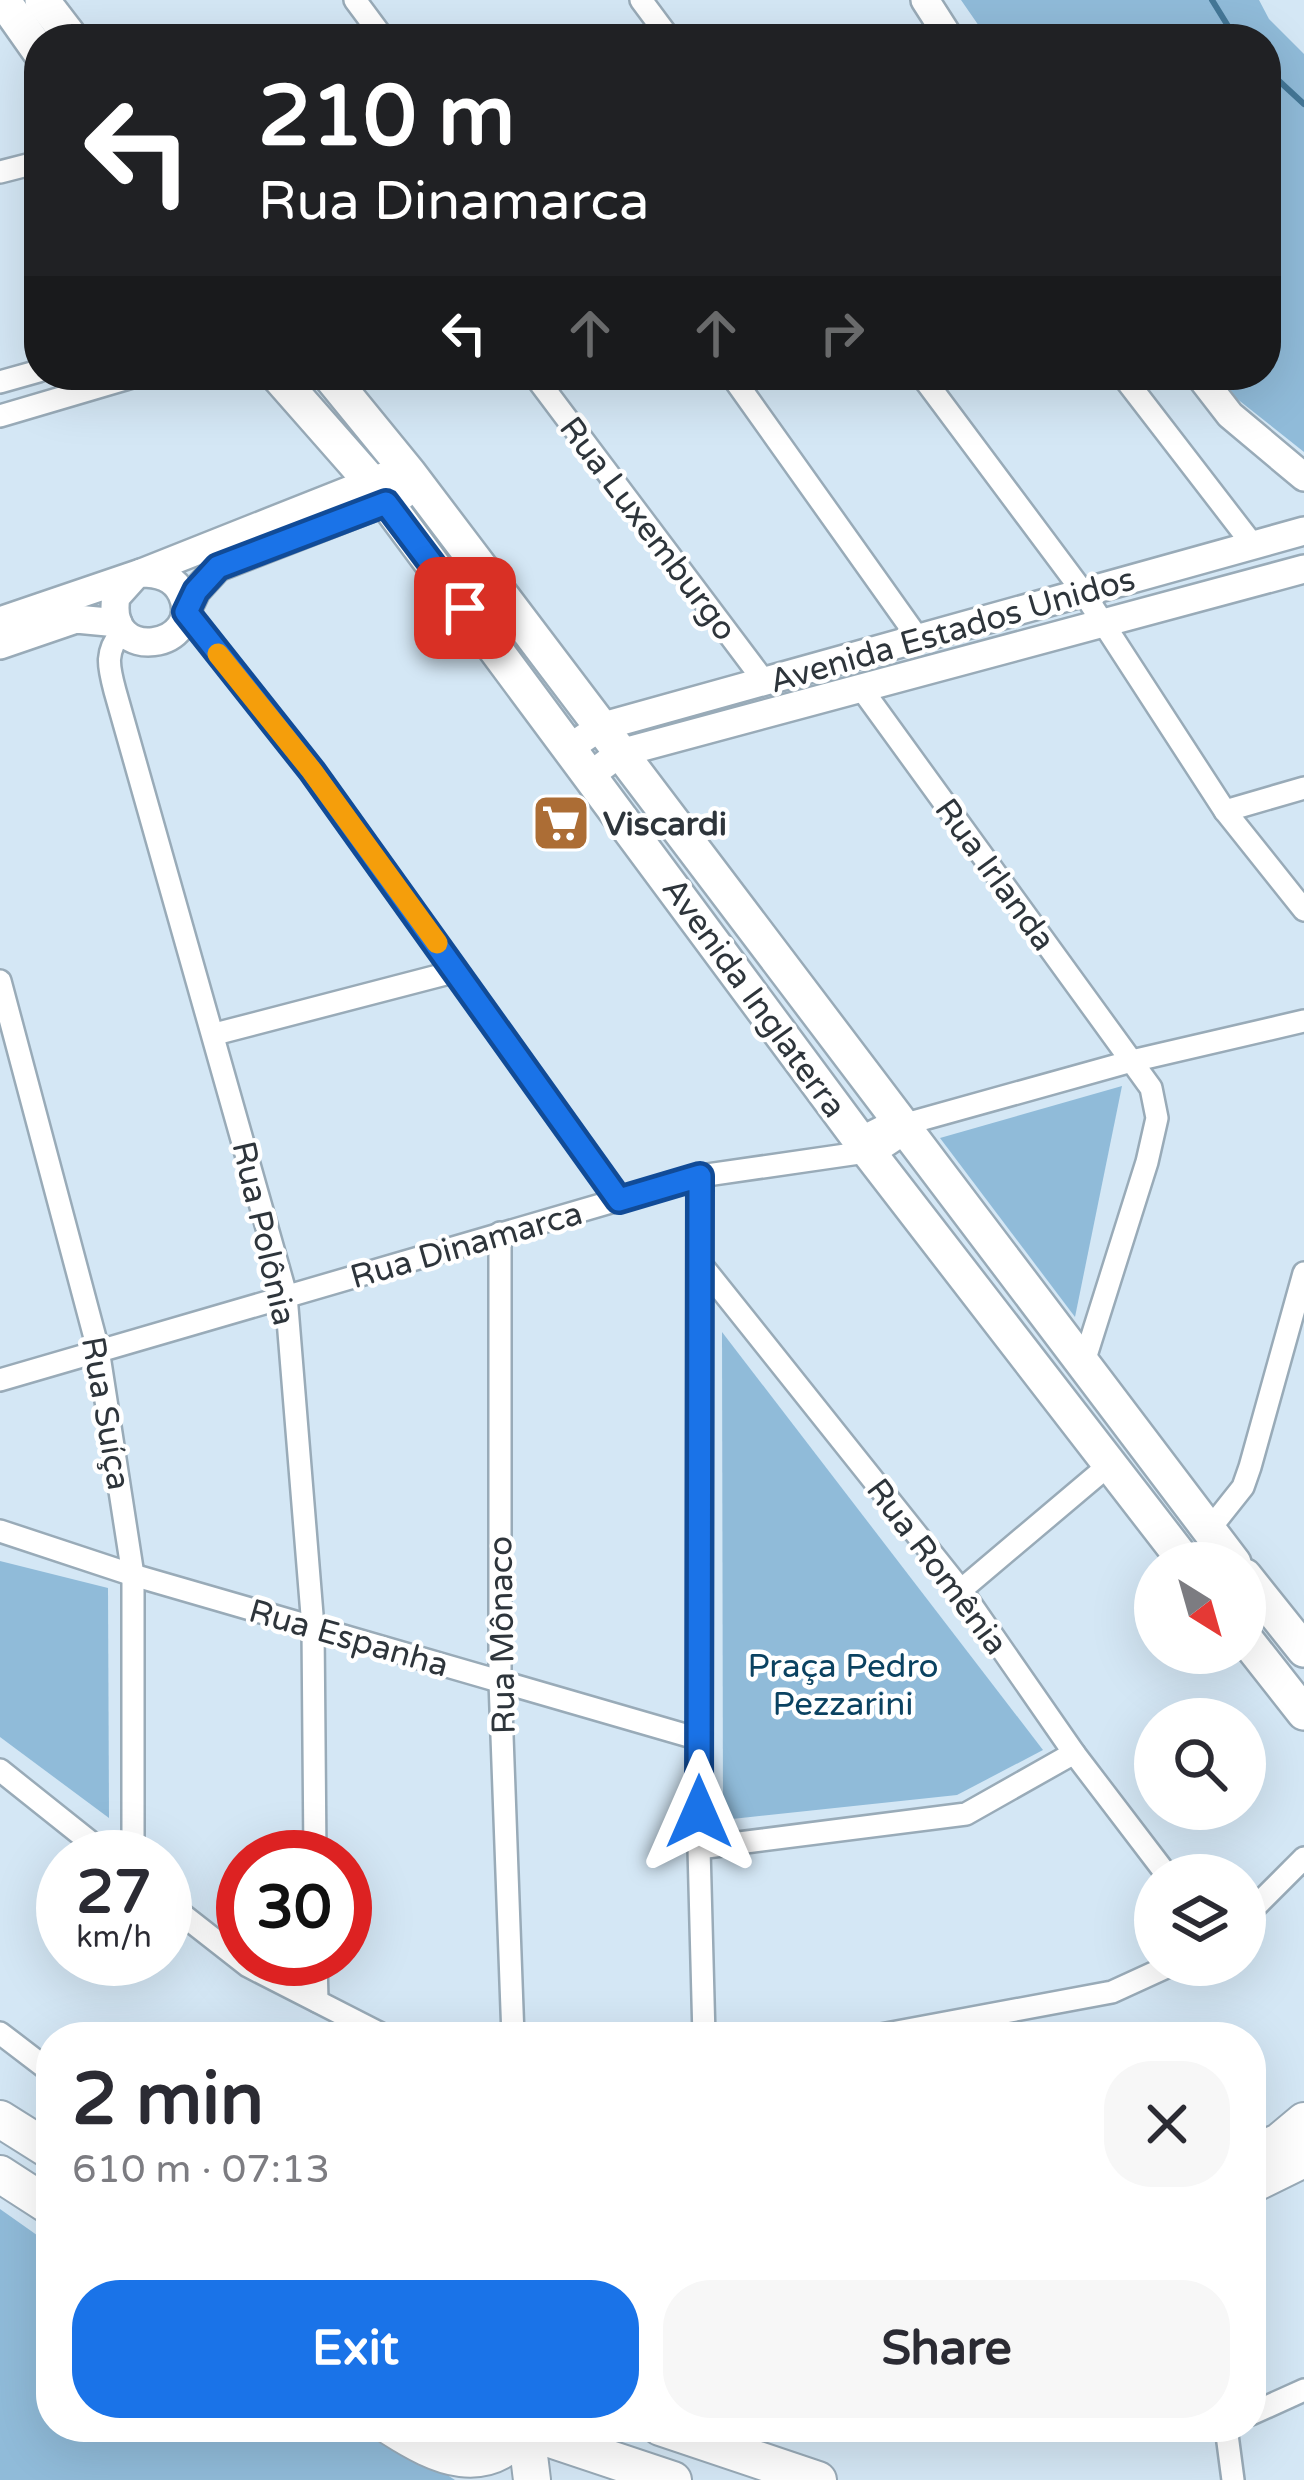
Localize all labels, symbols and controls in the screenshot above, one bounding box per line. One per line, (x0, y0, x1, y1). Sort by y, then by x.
text: 210 m (258, 67, 515, 168)
icon: left (60, 72, 216, 228)
text: Rua Dinamarca (258, 169, 649, 234)
icon: left (431, 300, 497, 366)
icon: ahead (557, 300, 623, 366)
icon: ahead (683, 300, 749, 366)
icon: right (809, 300, 875, 366)
street label: Rua Luxemburgo (551, 409, 745, 648)
pin (414, 557, 516, 659)
street label: Avenida Estados Unidos (765, 560, 1140, 701)
icon: arrive (432, 575, 498, 641)
street label: Rua Irlanda (927, 791, 1063, 959)
supermarket icon: Viscardi (530, 792, 592, 854)
place label: Viscardi (603, 805, 727, 844)
street label: Avenida Inglaterra (654, 870, 854, 1125)
street label: Rua Polônia (223, 1138, 304, 1329)
street label: Rua Dinamarca (346, 1194, 587, 1297)
street label: Rua Suíça (73, 1333, 138, 1493)
street label: Rua Romênia (858, 1471, 1016, 1663)
street label: Rua Mônaco (481, 1535, 524, 1734)
north arrow (1134, 1542, 1266, 1674)
map controls (1134, 1542, 1266, 1986)
street label: Rua Espanha (244, 1591, 453, 1686)
park label: Praça Pedro Pezzarini (747, 1647, 939, 1724)
button: search (1134, 1698, 1266, 1830)
position arrow (636, 1749, 762, 1875)
speed limit sign: 30 (216, 1830, 372, 1986)
button: layers (1134, 1854, 1266, 1986)
text: 27 (76, 1857, 152, 1929)
text: km/h (76, 1919, 152, 1956)
text: 2 min (72, 2057, 264, 2144)
button: close (1104, 2061, 1230, 2187)
text: 610 m · 07:13 (72, 2146, 330, 2193)
button: Exit (72, 2280, 639, 2418)
button: Share (663, 2280, 1230, 2418)

